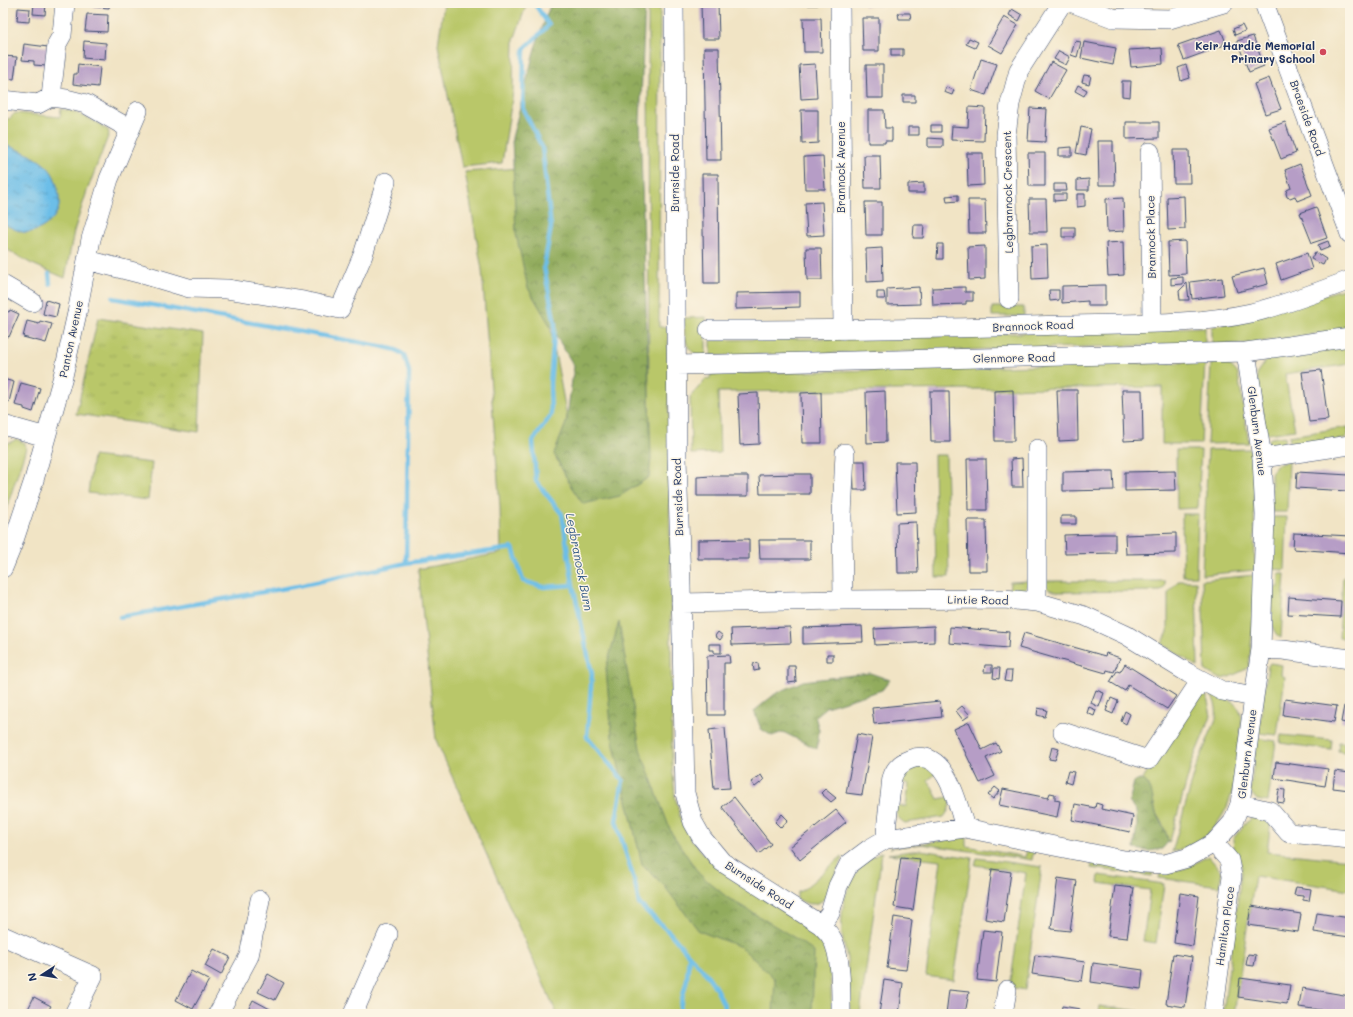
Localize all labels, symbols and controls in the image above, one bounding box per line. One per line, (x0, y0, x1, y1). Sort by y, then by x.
place label: Keir Hardie Memorial Primary School (1195, 38, 1315, 66)
marker: Keir Hardie Memorial Primary School (1318, 47, 1328, 57)
street label: Braeside Road (1287, 78, 1328, 158)
street label: Brannock Avenue (833, 121, 848, 213)
street label: Legbrannock Crescent (999, 130, 1016, 253)
street label: Burnside Road (667, 134, 682, 212)
street label: Brannock Place (1142, 195, 1159, 279)
street label: Panton Avenue (55, 299, 86, 379)
street label: Brannock Road (992, 317, 1074, 334)
street label: Glenmore Road (973, 349, 1055, 366)
street label: Glenburn Avenue (1245, 385, 1270, 477)
street label: Burnside Road (669, 458, 686, 536)
water label: Legbranock Burn (563, 511, 597, 613)
street label: Lintie Road (947, 591, 1009, 608)
street label: Glenburn Avenue (1234, 708, 1259, 800)
street label: Burnside Road (723, 857, 796, 912)
street label: Hamilton Place (1211, 885, 1238, 967)
north arrow (22, 955, 62, 995)
text: N (24, 972, 40, 983)

